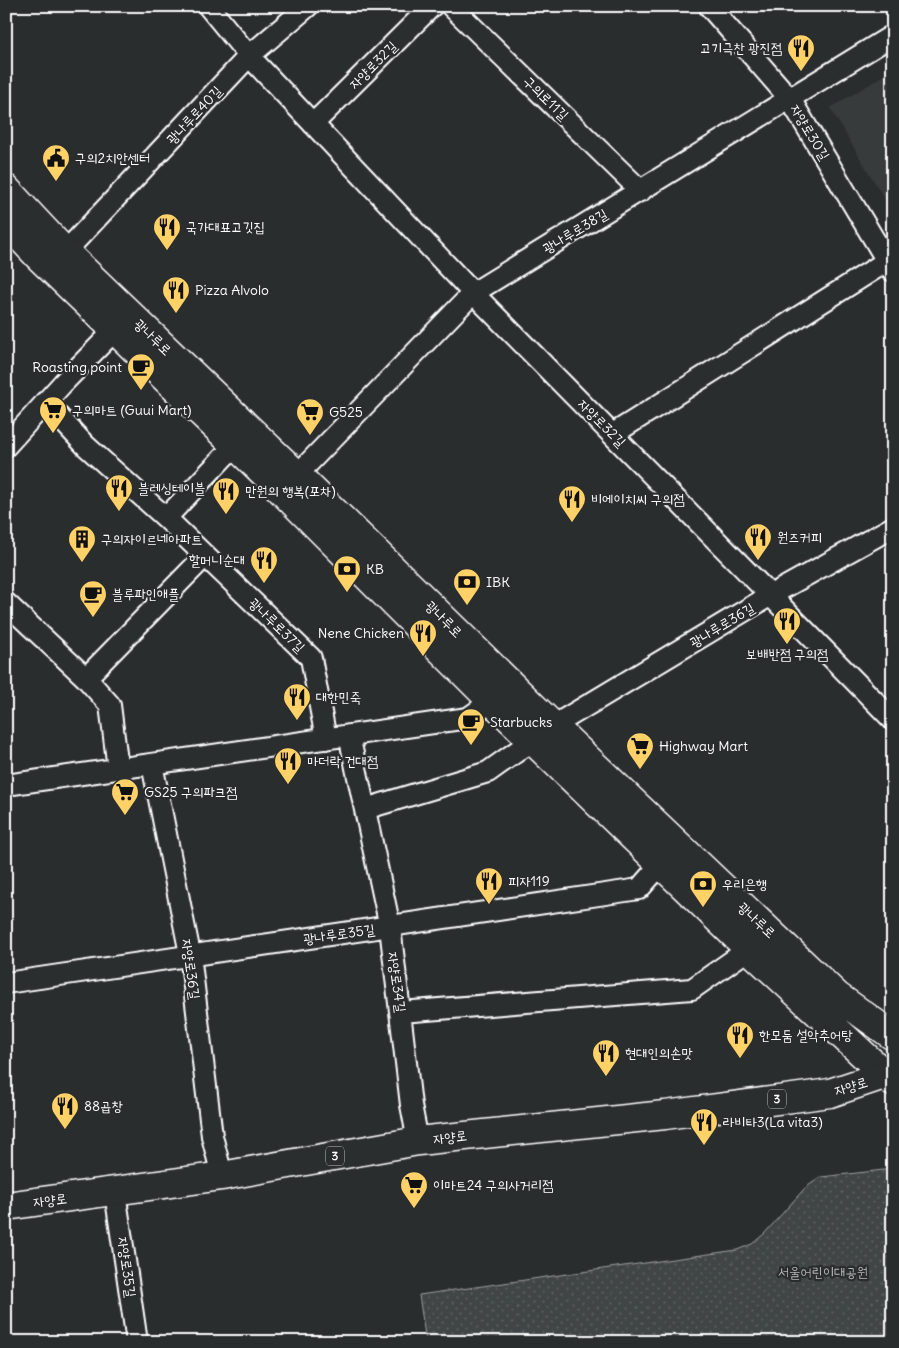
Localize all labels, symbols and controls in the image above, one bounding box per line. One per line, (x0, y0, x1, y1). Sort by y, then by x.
restaurant icon: 고기극찬 광진점 (786, 33, 816, 72)
street label: 자양로32길 (345, 37, 401, 93)
place label: 고기극찬 광진점 (700, 39, 782, 57)
street label: 구의로11길 (520, 72, 573, 124)
street label: 광나루로40길 (162, 81, 226, 148)
street label: 자양로30길 (786, 101, 834, 164)
public building icon: 구의2치안센터 (41, 143, 71, 182)
place label: 구의2치안센터 (75, 149, 150, 167)
street label: 광나루로38길 (539, 204, 611, 257)
restaurant icon: 국가대표고깃집 (152, 212, 182, 251)
place label: 국가대표고깃집 (186, 218, 265, 236)
restaurant icon: Pizza Alvolo (161, 275, 191, 314)
place label: Pizza Alvolo (195, 281, 269, 299)
street label: 광나루로 (131, 315, 175, 359)
cafe icon: Roasting point (126, 352, 156, 391)
place label: Roasting point (32, 358, 122, 376)
supermarket icon: 구의마트 (Guui Mart) (38, 395, 68, 434)
street label: 자양로32길 (574, 395, 630, 451)
supermarket icon: G525 (295, 397, 325, 436)
place label: 구의마트 (Guui Mart) (72, 401, 191, 419)
place label: G525 (329, 403, 363, 421)
restaurant icon: 블레싱테이블 (104, 473, 134, 512)
restaurant icon: 만원의 행복(포차) (211, 476, 241, 515)
place label: 블레싱테이블 (138, 479, 206, 497)
place label: 만원의 행복(포차) (245, 482, 336, 500)
restaurant icon: 비에이치씨 구의점 (557, 484, 587, 523)
place label: 비에이치씨 구의점 (591, 490, 684, 508)
restaurant icon: 원즈커피 (743, 522, 773, 561)
building icon: 구의자이르네아파트 (67, 524, 97, 563)
place label: 원즈커피 (777, 528, 822, 546)
place label: 구의자이르네아파트 (101, 530, 202, 548)
restaurant icon: 할머니순대 (249, 545, 279, 584)
place label: 할머니순대 (189, 551, 245, 569)
bank icon: KB (332, 554, 362, 593)
place label: KB (366, 560, 384, 578)
bank icon: IBK (452, 567, 482, 606)
place label: IBK (486, 573, 510, 591)
cafe icon: 블루파인애플 (78, 579, 108, 618)
place label: 블루파인애플 (112, 585, 180, 603)
street label: 광나루로37길 (245, 594, 309, 657)
street label: 광나루로 (422, 597, 466, 641)
street label: 광나루로36길 (686, 598, 758, 651)
restaurant icon: 보배반점 구의점 (772, 606, 802, 645)
restaurant icon: Nene Chicken (408, 618, 438, 657)
place label: Nene Chicken (318, 624, 404, 642)
place label: 보배반점 구의점 (746, 645, 828, 663)
restaurant icon: 대한민죽 (282, 682, 312, 721)
place label: 대한민죽 (316, 688, 361, 706)
cafe icon: Starbucks (456, 707, 486, 746)
place label: Starbucks (490, 713, 552, 731)
supermarket icon: Highway Mart (625, 731, 655, 770)
place label: Highway Mart (659, 737, 748, 755)
restaurant icon: 마더락 건대점 (273, 746, 303, 785)
place label: 마더락 건대점 (307, 752, 378, 770)
supermarket icon: GS25 구의파크점 (110, 777, 140, 816)
place label: GS25 구의파크점 (144, 783, 237, 801)
restaurant icon: 피자119 (474, 866, 504, 905)
bank icon: 우리은행 (688, 869, 718, 908)
place label: 피자119 (508, 872, 550, 890)
place label: 우리은행 (722, 875, 767, 893)
street label: 광나루로 (734, 898, 780, 942)
street label: 광나루로35길 (302, 920, 377, 948)
street label: 자양로36길 (178, 937, 204, 1001)
street label: 자양로34길 (384, 950, 410, 1014)
restaurant icon: 한모둠 설악추어탕 (725, 1020, 755, 1059)
place label: 한모둠 설악추어탕 (759, 1026, 853, 1044)
restaurant icon: 현대인의손맛 (591, 1038, 621, 1077)
place label: 현대인의손맛 (625, 1044, 693, 1062)
street label: 자양로 (832, 1072, 870, 1100)
road number: 3 (768, 1090, 786, 1108)
restaurant icon: 88곱창 (50, 1091, 80, 1130)
place label: 88곱창 (84, 1097, 123, 1115)
restaurant icon: 라비타3(La vita3) (689, 1107, 719, 1146)
place label: 라비타3(La vita3) (723, 1113, 823, 1131)
street label: 자양로 (432, 1126, 468, 1148)
road number: 3 (326, 1146, 344, 1166)
supermarket icon: 이마트24 구의사거리점 (399, 1170, 429, 1209)
place label: 이마트24 구의사거리점 (433, 1176, 553, 1194)
street label: 자양로 (32, 1189, 68, 1211)
street label: 자양로35길 (114, 1236, 140, 1299)
park label: 서울어린이대공원 (778, 1263, 868, 1281)

